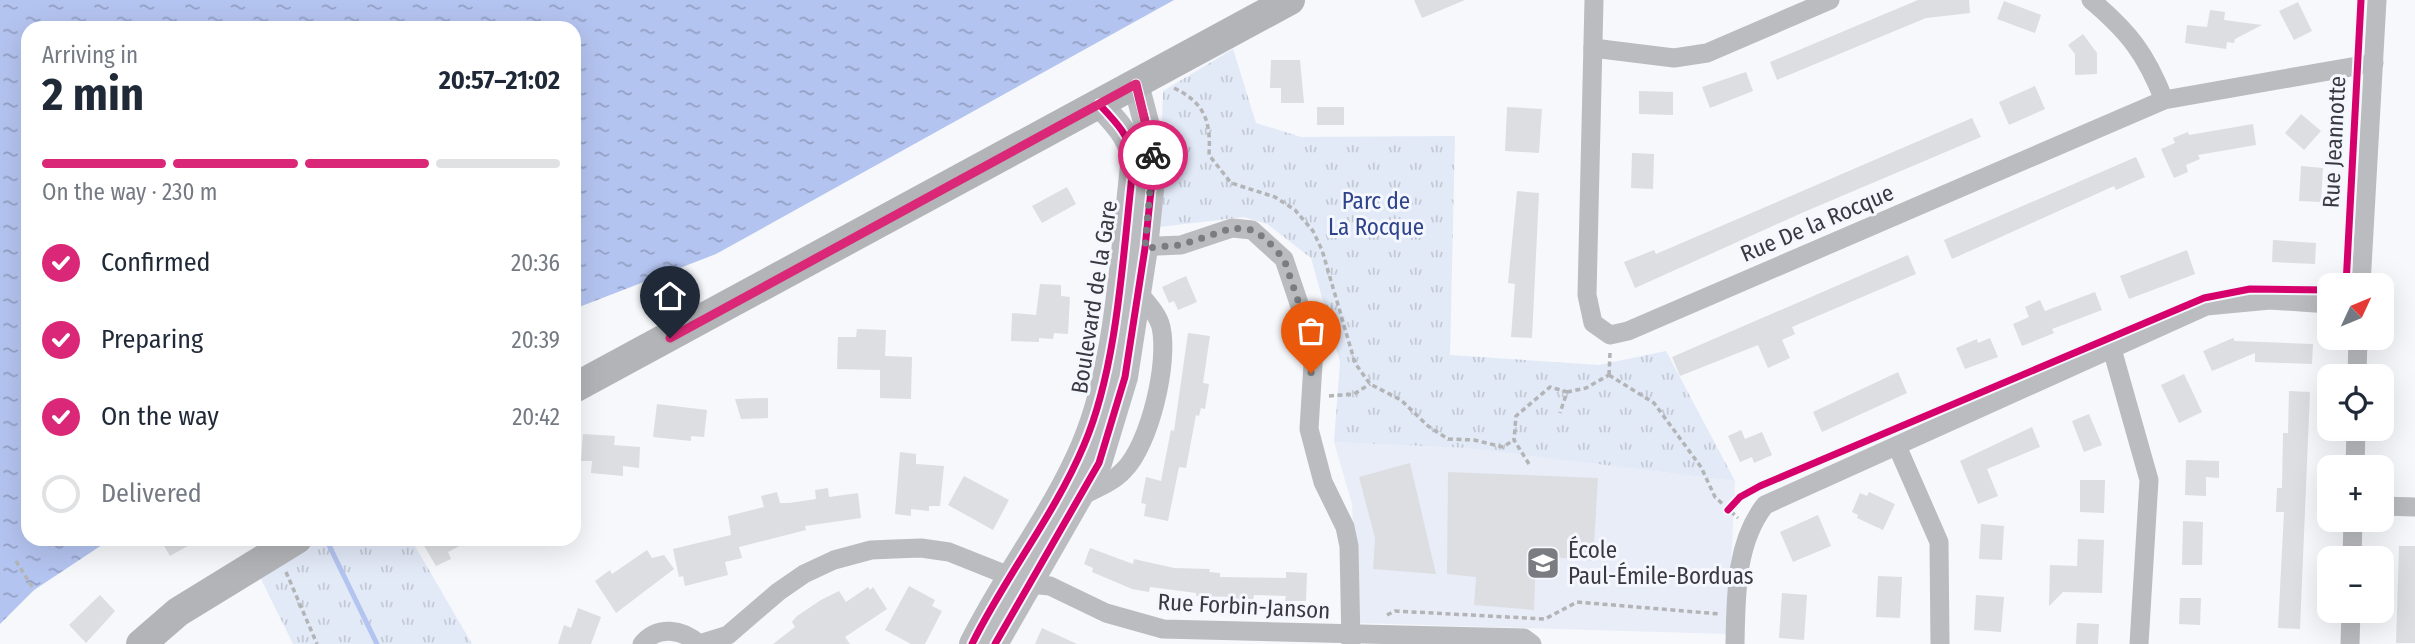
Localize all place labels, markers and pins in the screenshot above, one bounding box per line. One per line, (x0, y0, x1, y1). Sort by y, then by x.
pin (640, 266, 700, 338)
pin (1281, 301, 1341, 373)
place label: École Paul-Émile-Borduas (1568, 535, 1754, 590)
school or university icon: École Paul-Émile-Borduas (1524, 544, 1562, 582)

